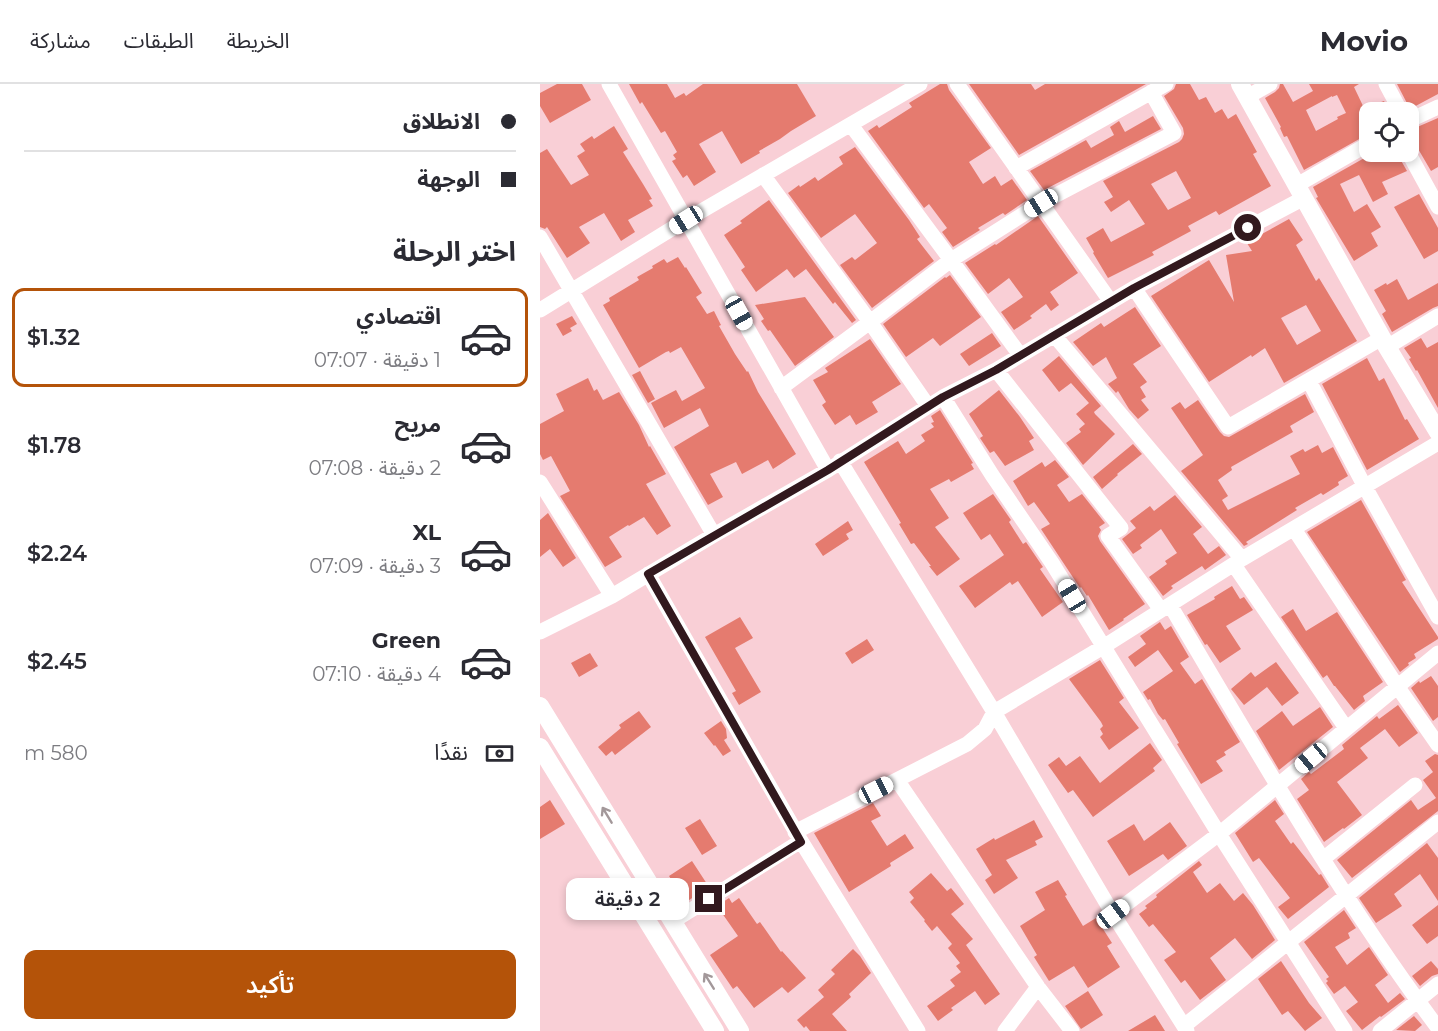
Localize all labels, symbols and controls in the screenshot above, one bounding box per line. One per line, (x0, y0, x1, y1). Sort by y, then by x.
text: Movio (1320, 24, 1408, 58)
text: مشاركة (30, 28, 91, 53)
text: الطبقات (124, 28, 194, 53)
text: الخريطة (227, 28, 290, 53)
map controls (1359, 102, 1419, 162)
button: locate (1359, 102, 1419, 162)
text: الانطلاق (403, 108, 480, 135)
text: الوجهة (417, 166, 480, 193)
car (1021, 186, 1061, 220)
car (666, 203, 706, 237)
route start (1234, 214, 1261, 241)
text: اختر الرحلة (393, 235, 516, 268)
car (722, 293, 756, 333)
text: اقتصادي (356, 303, 441, 330)
icon: car (459, 311, 513, 365)
text: $1.32 (27, 324, 80, 351)
text: 1 دقيقة · 07:07 (314, 348, 441, 372)
text: مريح (395, 411, 441, 438)
icon: car (459, 419, 513, 473)
text: $1.78 (27, 432, 81, 459)
text: 2 دقيقة · 07:08 (309, 456, 441, 480)
text: XL (412, 519, 441, 546)
icon: car (459, 527, 513, 581)
text: $2.24 (27, 540, 87, 567)
text: 3 دقيقة · 07:09 (309, 554, 441, 578)
car (1055, 576, 1089, 616)
text: Green (372, 627, 441, 654)
icon: car (459, 635, 513, 689)
text: $2.45 (27, 648, 87, 675)
text: 4 دقيقة · 07:10 (312, 662, 441, 686)
icon: cash (483, 737, 516, 770)
text: نقدًا (434, 739, 468, 766)
car (1291, 740, 1331, 776)
text: 580 m (24, 741, 88, 765)
car (856, 774, 896, 806)
one-way arrow (600, 807, 612, 824)
callout: 2 دقيقة (565, 878, 688, 920)
route end (695, 885, 722, 912)
text: 2 دقيقة (595, 887, 660, 911)
car (1093, 896, 1133, 932)
button: تأكيد (24, 950, 516, 1019)
one-way arrow (703, 973, 715, 990)

